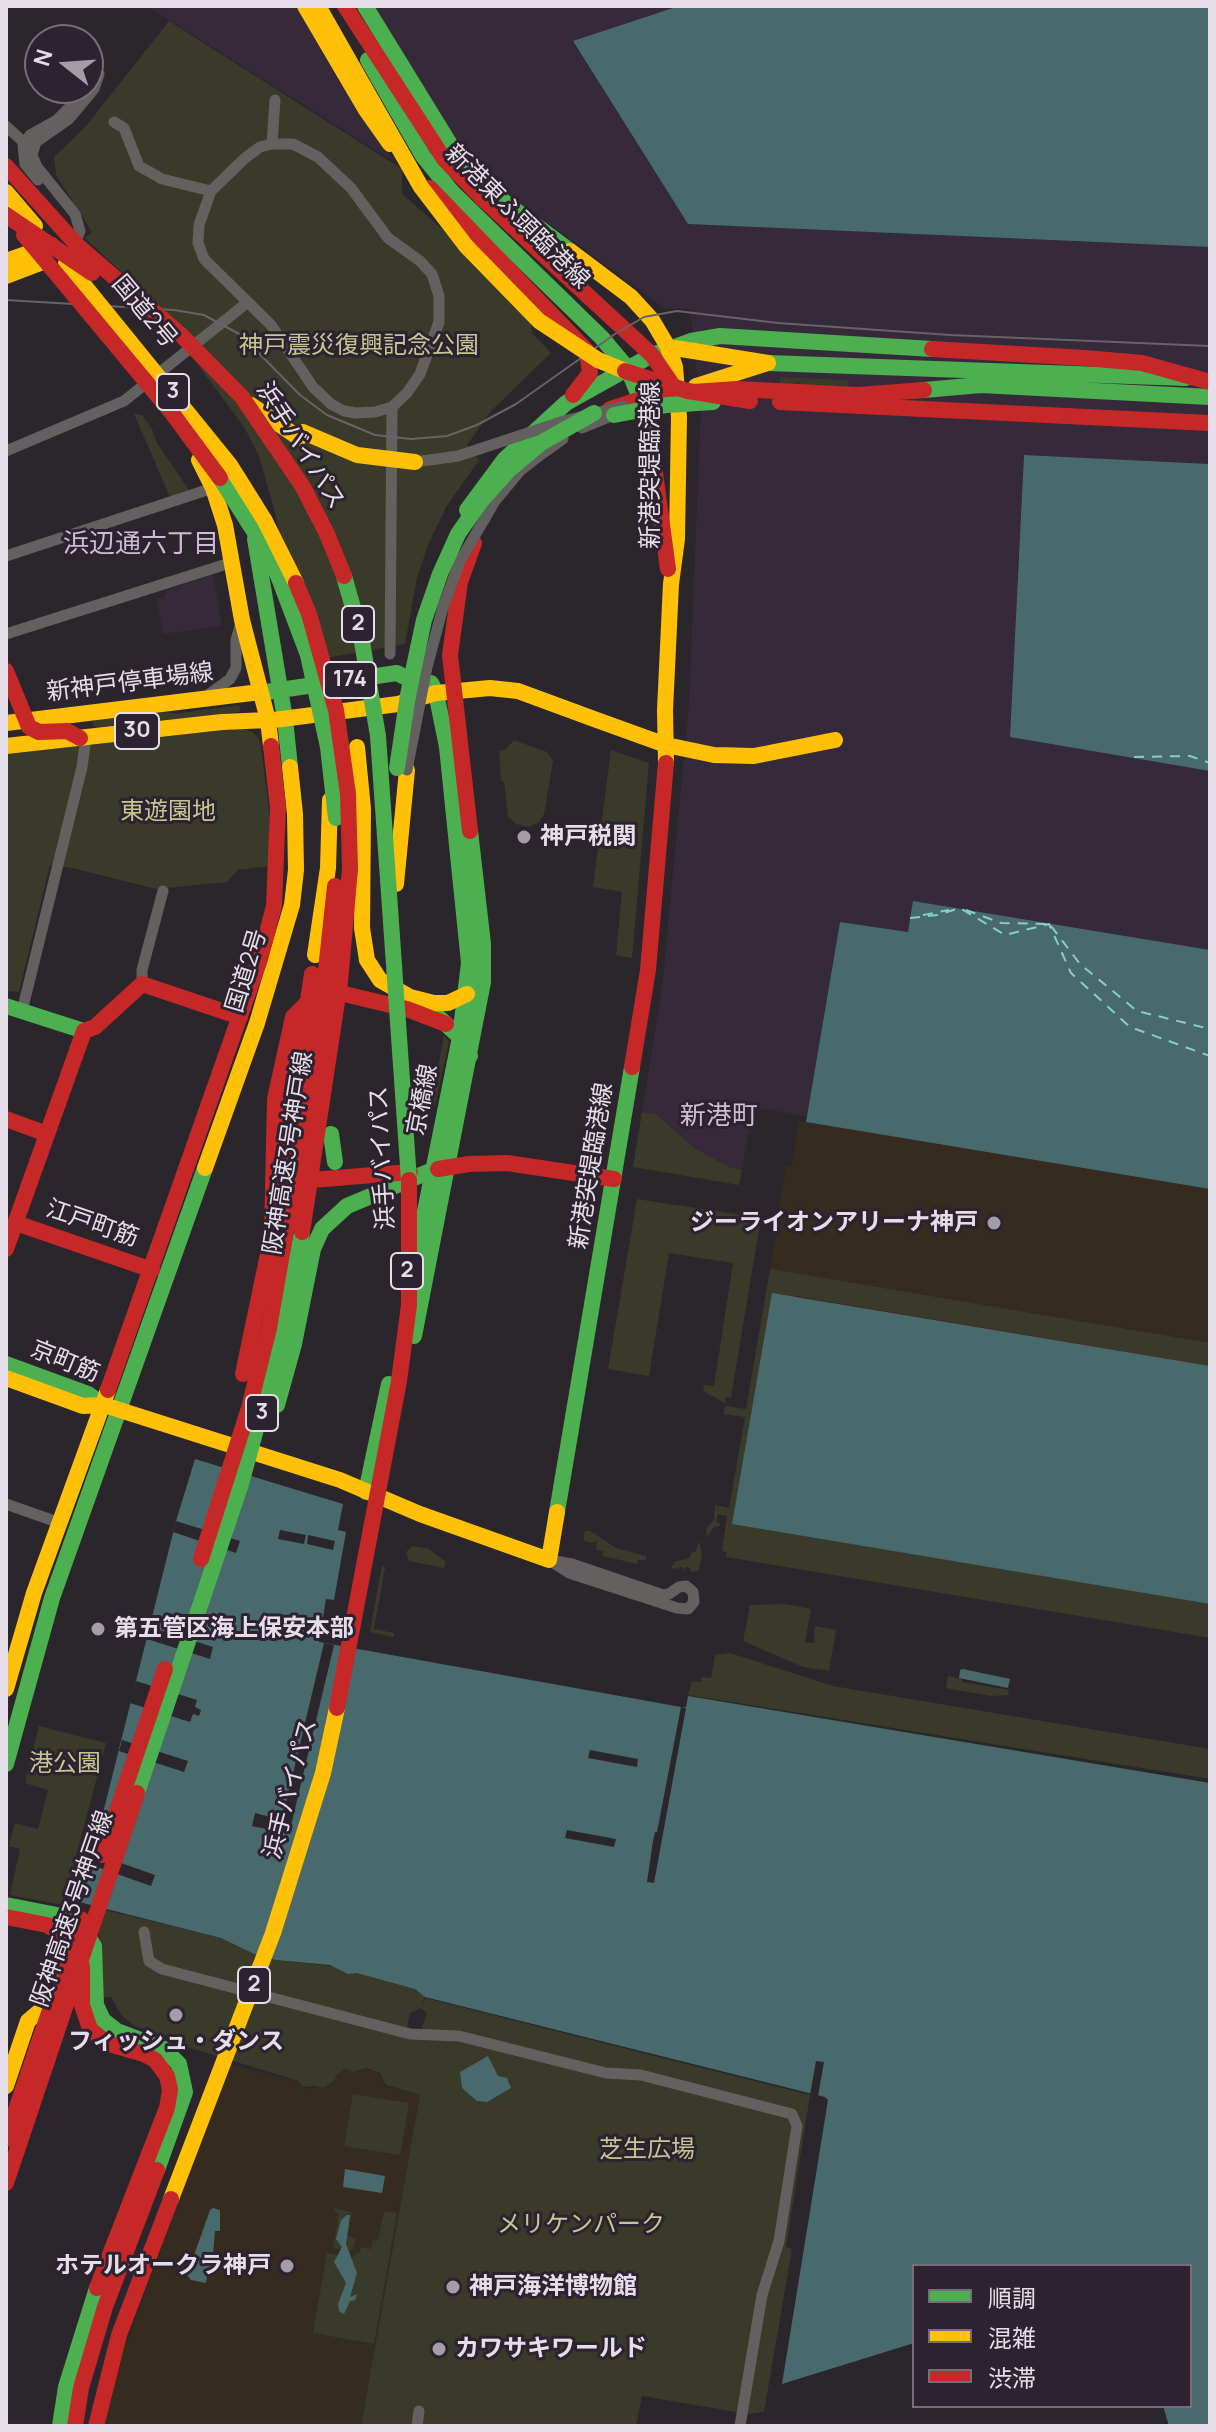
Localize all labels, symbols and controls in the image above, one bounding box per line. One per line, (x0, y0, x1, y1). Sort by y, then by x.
north arrow (24, 24, 104, 104)
text: N (26, 46, 60, 70)
street label: 新港東ふ頭臨港線 (439, 139, 595, 295)
street label: 国道2号 (105, 270, 183, 354)
park label: 神戸震災復興記念公園 (239, 332, 479, 360)
road number: 3 (157, 374, 189, 410)
street label: 浜手バイパス (250, 377, 350, 515)
street label: 新港突堤臨港線 (637, 381, 665, 549)
district label: 浜辺通六丁目 (63, 529, 219, 561)
road number: 2 (342, 606, 374, 642)
street label: 新神戸停車場線 (45, 658, 215, 708)
road number: 174 (324, 662, 376, 698)
road number: 30 (115, 713, 159, 749)
park label: 東遊園地 (120, 798, 216, 826)
place label: 神戸税関 (540, 823, 636, 851)
marker: 神戸税関 (515, 828, 533, 846)
street label: 国道2号 (221, 926, 273, 1016)
street label: 阪神高速3号神戸線 (259, 1049, 319, 1257)
street label: 京橋線 (402, 1062, 444, 1138)
street label: 新港突堤臨港線 (565, 1081, 619, 1251)
street label: 浜手バイパス (365, 1085, 401, 1231)
district label: 新港町 (680, 1101, 758, 1133)
street label: 江戸町筋 (42, 1195, 142, 1253)
place label: ジーライオンアリーナ神戸 (690, 1209, 978, 1237)
marker: ジーライオンアリーナ神戸 (985, 1214, 1003, 1232)
road number: 2 (391, 1253, 423, 1289)
street label: 京町筋 (26, 1335, 104, 1389)
road number: 3 (246, 1395, 278, 1431)
place label: 第五管区海上保安本部 (114, 1615, 354, 1643)
marker: 第五管区海上保安本部 (89, 1620, 107, 1638)
street label: 浜手バイパス (258, 1716, 324, 1862)
park label: 港公園 (29, 1750, 101, 1778)
street label: 阪神高速3号神戸線 (26, 1807, 120, 2011)
road number: 2 (238, 1967, 270, 2003)
marker: フィッシュ・ダンス (167, 2006, 185, 2024)
place label: フィッシュ・ダンス (68, 2028, 284, 2056)
park label: 芝生広場 (599, 2136, 695, 2164)
park label: メリケンパーク (497, 2211, 665, 2239)
place label: ホテルオークラ神戸 (55, 2252, 271, 2280)
marker: ホテルオークラ神戸 (278, 2257, 296, 2275)
legend (912, 2264, 1192, 2408)
place label: 神戸海洋博物館 (469, 2273, 637, 2301)
marker: 神戸海洋博物館 (444, 2278, 462, 2296)
text: 順調 (988, 2281, 1036, 2314)
text: 混雑 (988, 2321, 1036, 2354)
place label: カワサキワールド (455, 2335, 647, 2363)
marker: カワサキワールド (430, 2340, 448, 2358)
text: 渋滞 (988, 2361, 1036, 2394)

